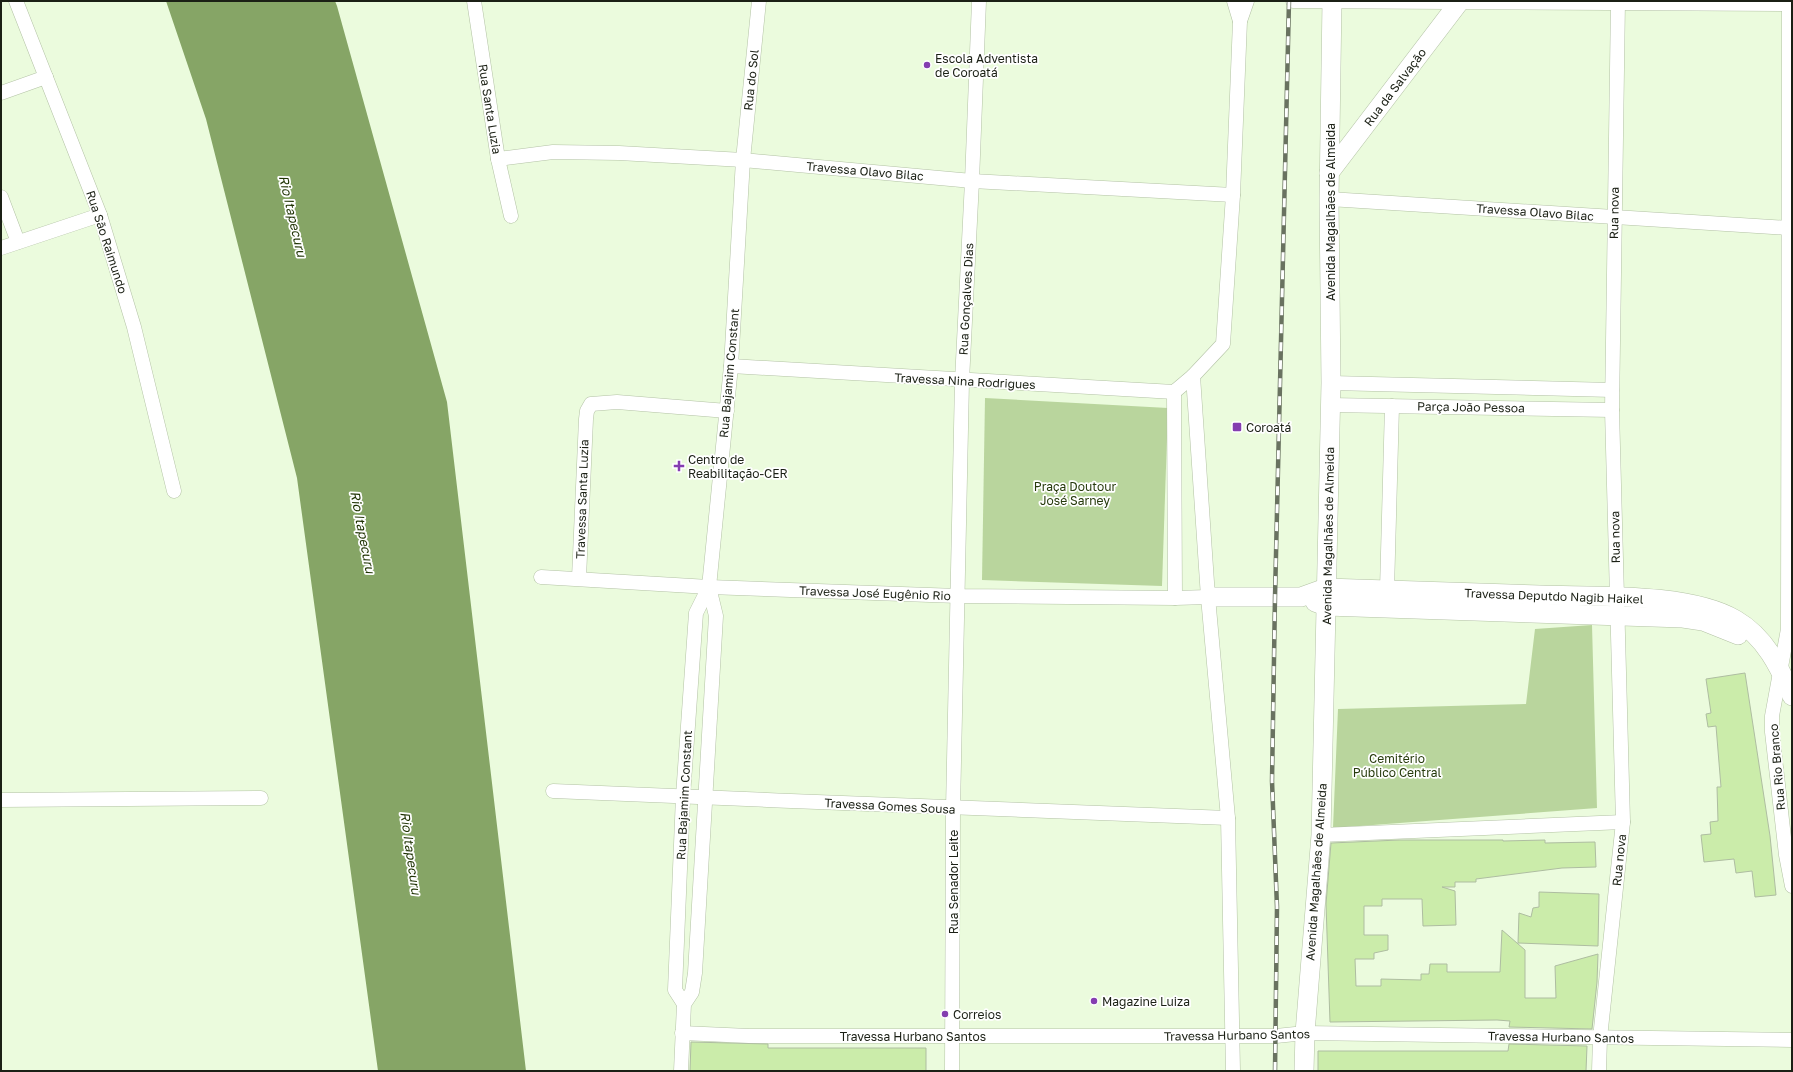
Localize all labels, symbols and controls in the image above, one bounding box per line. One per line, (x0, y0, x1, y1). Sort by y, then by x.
street label: Rua da Salvação (1361, 45, 1429, 129)
street label: Rua do Sol (740, 49, 762, 111)
place label: Escola Adventista de Coroatá (935, 51, 1038, 80)
marker: Escola Adventista de Coroatá (922, 60, 932, 70)
street label: Rua Santa Luzia (475, 63, 505, 155)
street label: Avenida Magalhães de Almeida (1323, 123, 1338, 301)
street label: Travessa Olavo Bilac (806, 158, 925, 184)
water label: Rio Itapecuru (276, 174, 310, 260)
street label: Rua nova (1606, 187, 1622, 239)
street label: Rua São Raimundo (83, 189, 131, 295)
street label: Travessa Olavo Bilac (1476, 200, 1595, 224)
street label: Rua Gonçalves Dias (956, 242, 976, 356)
street label: Rua Bajamim Constant (716, 307, 742, 438)
street label: Travessa Nina Rodrigues (894, 370, 1036, 392)
street label: Parça João Pessoa (1417, 399, 1525, 415)
place label: Coroatá (1246, 420, 1291, 435)
marker: Coroatá (1231, 421, 1243, 433)
street label: Travessa Santa Luzia (572, 439, 592, 559)
street label: Avenida Magalhães de Almeida (1319, 447, 1337, 625)
place label: Centro de Reabilitação-CER (688, 452, 788, 481)
marker: Centro de Reabilitação-CER (673, 460, 685, 472)
park label: Praça Doutour José Sarney (1034, 479, 1116, 508)
water label: Rio Itapecuru (347, 490, 379, 576)
street label: Rua nova (1607, 511, 1623, 563)
street label: Travessa José Eugênio Rio (799, 583, 951, 603)
street label: Travessa Deputdo Nagib Haikel (1464, 585, 1644, 607)
street label: Rua Rio Branco (1766, 723, 1788, 811)
street label: Rua Bajamim Constant (673, 730, 695, 860)
park label: Cemitério Público Central (1353, 751, 1441, 780)
street label: Avenida Magalhães de Almeida (1302, 783, 1330, 961)
street label: Travessa Gomes Sousa (824, 795, 956, 817)
water label: Rio Itapecuru (397, 811, 425, 897)
street label: Rua Senador Leite (946, 830, 961, 934)
street label: Rua nova (1609, 833, 1629, 887)
place label: Magazine Luiza (1102, 994, 1190, 1009)
marker: Magazine Luiza (1089, 996, 1099, 1006)
place label: Correios (953, 1007, 1001, 1022)
marker: Correios (940, 1009, 950, 1019)
street label: Travessa Hurbano Santos (1164, 1026, 1310, 1044)
street label: Travessa Hurbano Santos (1488, 1028, 1634, 1046)
street label: Travessa Hurbano Santos (840, 1029, 986, 1044)

